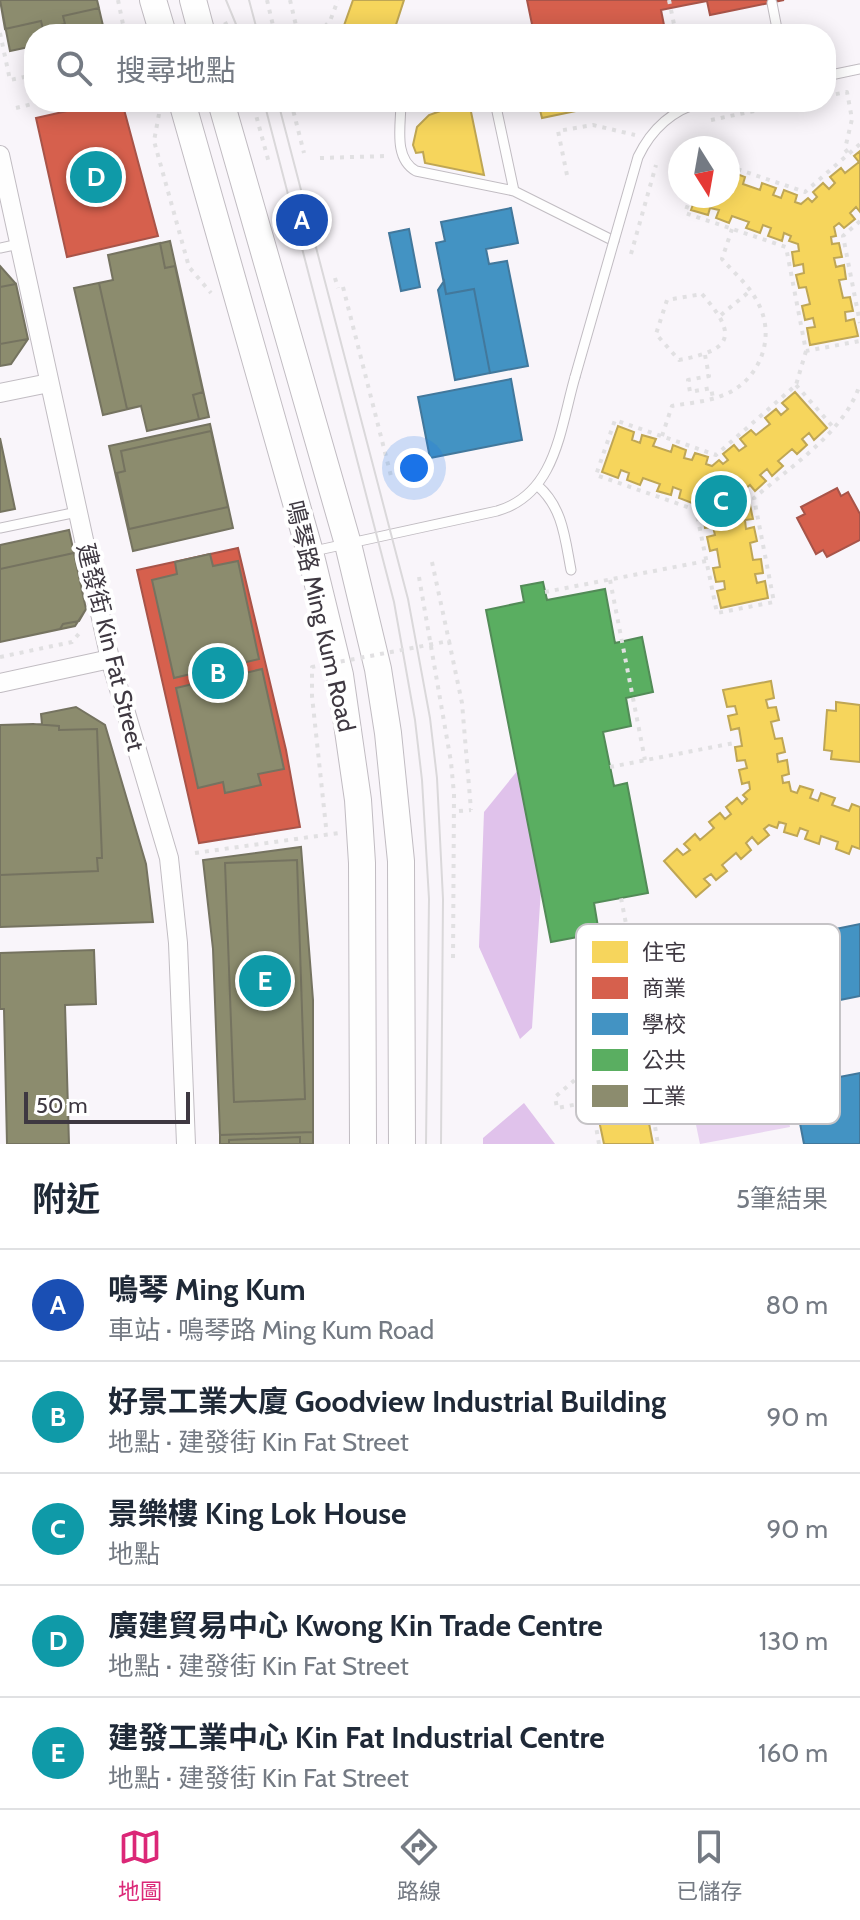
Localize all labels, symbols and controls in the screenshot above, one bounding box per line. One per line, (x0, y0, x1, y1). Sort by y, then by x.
search box (24, 24, 836, 112)
icon: search (52, 46, 96, 90)
text: 搜尋地點 (116, 52, 236, 89)
north arrow (668, 136, 740, 208)
pin: D (70, 147, 122, 207)
pin: A (276, 190, 328, 250)
your location (394, 448, 434, 488)
pin: C (695, 471, 747, 531)
street label: 鳴琴路 Ming Kum Road (280, 497, 362, 735)
street label: 建發街 Kin Fat Street (71, 540, 151, 754)
pin: B (192, 643, 244, 703)
legend (576, 924, 840, 1124)
text: 住宅 (642, 939, 686, 966)
pin: E (239, 951, 291, 1011)
text: 商業 (642, 975, 686, 1002)
text: 學校 (642, 1011, 686, 1038)
text: 公共 (642, 1047, 686, 1074)
text: 工業 (642, 1083, 686, 1110)
scale bar (24, 1088, 190, 1124)
text: 50 m (36, 1092, 88, 1119)
text: 附近 (32, 1178, 100, 1220)
text: 5筆結果 (736, 1183, 828, 1215)
text: 鳴琴 Ming Kum (108, 1271, 306, 1308)
text: A (50, 1289, 66, 1321)
text: 80 m (765, 1289, 828, 1321)
text: 車站 · 鳴琴路 Ming Kum Road (108, 1314, 434, 1346)
text: 好景工業大廈 Goodview Industrial Building (108, 1383, 666, 1420)
text: B (50, 1401, 66, 1433)
text: 90 m (766, 1401, 828, 1433)
text: 地點 · 建發街 Kin Fat Street (108, 1426, 409, 1458)
text: 景樂樓 King Lok House (108, 1495, 406, 1532)
text: C (50, 1513, 66, 1545)
text: 90 m (766, 1513, 828, 1545)
text: 地點 (108, 1538, 160, 1570)
text: 廣建貿易中心 Kwong Kin Trade Centre (108, 1607, 603, 1644)
text: D (49, 1625, 67, 1657)
text: 130 m (759, 1625, 828, 1657)
text: 地點 · 建發街 Kin Fat Street (108, 1650, 409, 1682)
text: 建發工業中心 Kin Fat Industrial Centre (108, 1719, 605, 1756)
text: E (51, 1737, 65, 1769)
text: 160 m (758, 1737, 828, 1769)
text: 地點 · 建發街 Kin Fat Street (108, 1762, 409, 1794)
tab: 地圖 (118, 1825, 162, 1905)
tab: 路線 (397, 1825, 441, 1905)
tab: 已儲存 (676, 1825, 742, 1905)

